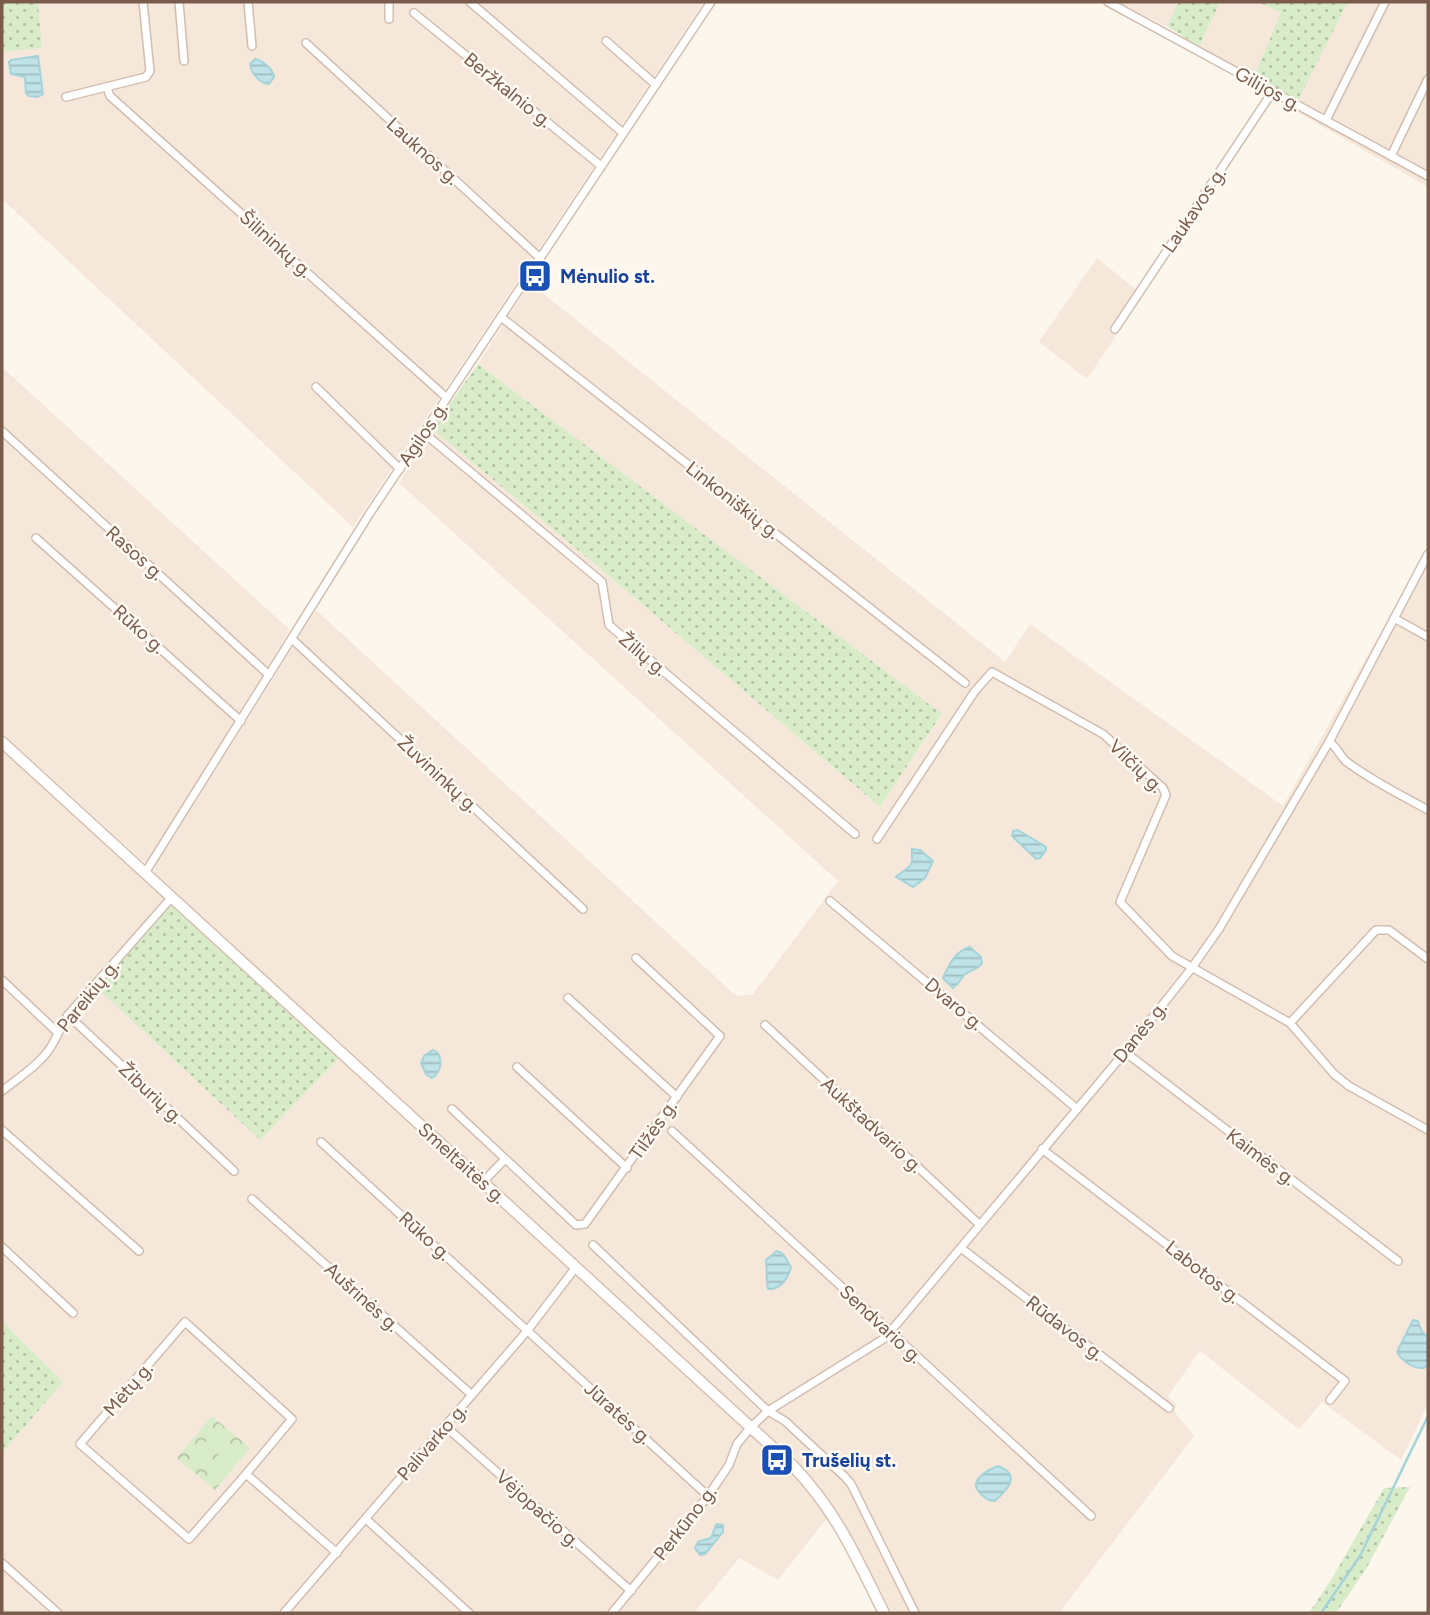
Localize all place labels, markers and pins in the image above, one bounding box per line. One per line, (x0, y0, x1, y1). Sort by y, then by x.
bus stop icon: Mėnulio st. (516, 257, 554, 295)
place label: Mėnulio st. (560, 265, 655, 288)
bus stop icon: Trušelių st. (758, 1441, 796, 1479)
place label: Trušelių st. (802, 1449, 896, 1472)

